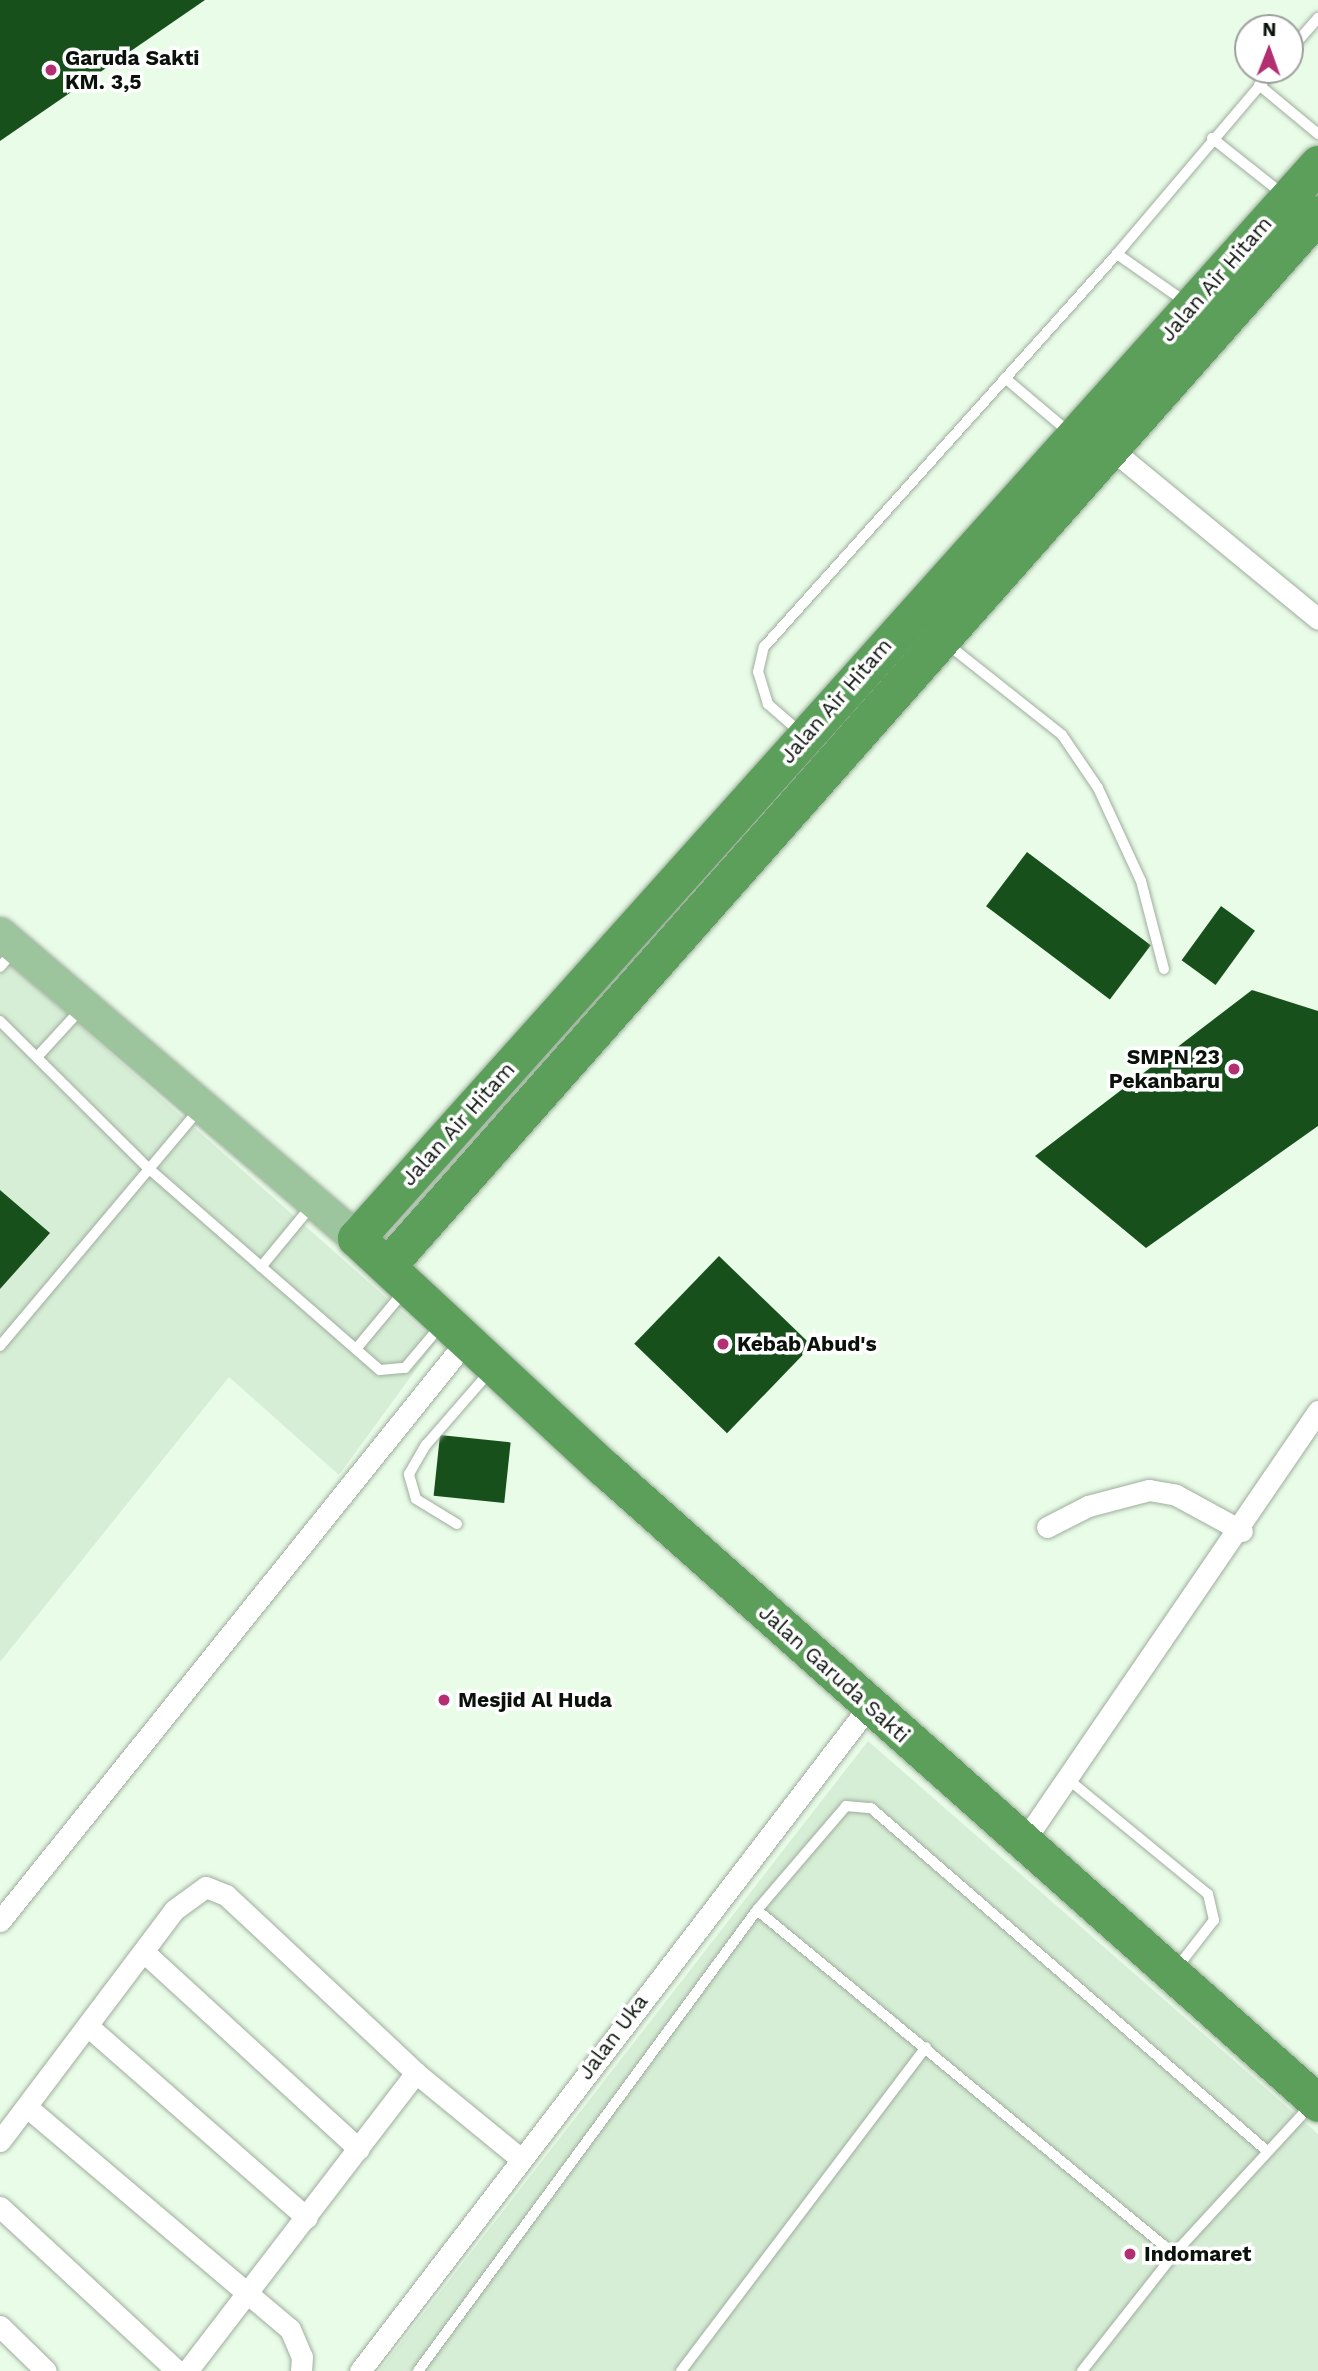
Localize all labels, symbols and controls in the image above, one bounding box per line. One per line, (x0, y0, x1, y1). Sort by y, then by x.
north arrow (1234, 14, 1304, 84)
text: N (1262, 18, 1277, 41)
place label: Garuda Sakti KM. 3,5 (65, 45, 200, 95)
marker: Garuda Sakti KM. 3,5 (43, 62, 59, 78)
street label: Jalan Air Hitam (1154, 211, 1278, 347)
street label: Jalan Air Hitam (774, 633, 898, 769)
place label: SMPN 23 Pekanbaru (1109, 1044, 1220, 1094)
street label: Jalan Air Hitam (396, 1057, 520, 1191)
marker: SMPN 23 Pekanbaru (1226, 1061, 1242, 1077)
place label: Kebab Abud's (737, 1331, 877, 1357)
marker: Kebab Abud's (715, 1336, 731, 1352)
street label: Jalan Garuda Sakti (753, 1600, 915, 1748)
place label: Mesjid Al Huda (458, 1687, 613, 1713)
marker: Mesjid Al Huda (436, 1692, 452, 1708)
street label: Jalan Uka (573, 1989, 653, 2085)
place label: Indomaret (1144, 2241, 1251, 2267)
marker: Indomaret (1122, 2246, 1138, 2262)

